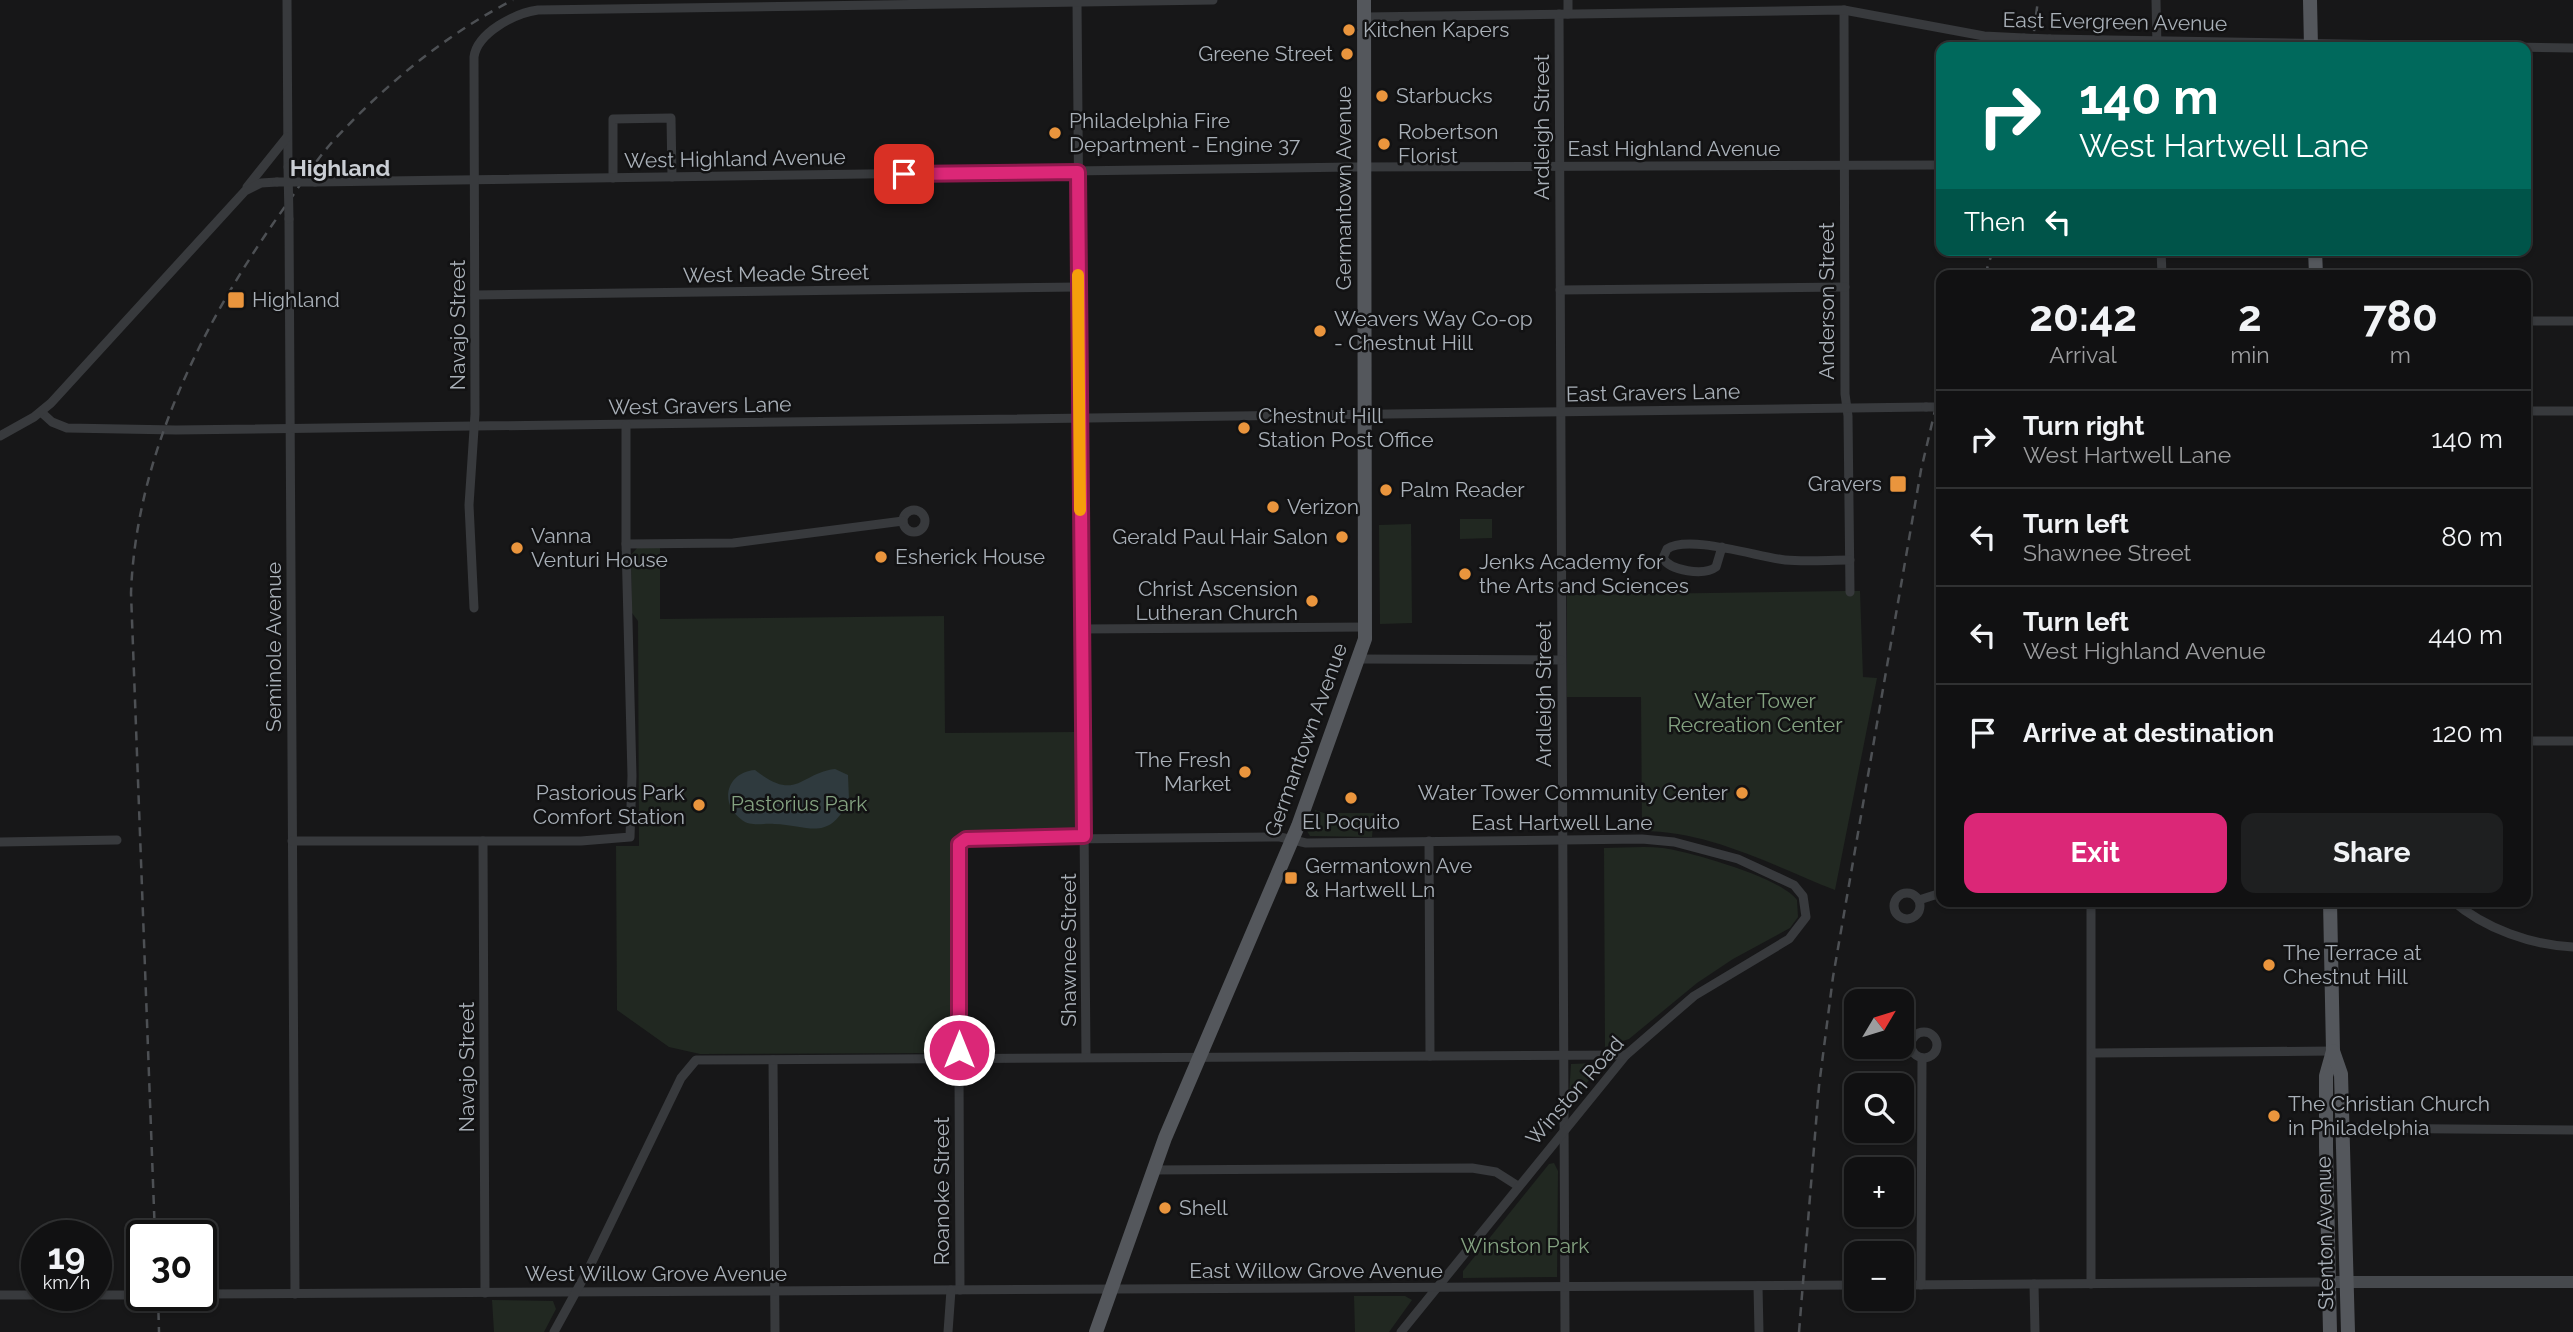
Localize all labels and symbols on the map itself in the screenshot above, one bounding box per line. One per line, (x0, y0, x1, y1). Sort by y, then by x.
street label: East Evergreen Avenue (2003, 7, 2228, 36)
place label: Kitchen Kapers (1363, 17, 1509, 42)
marker: Kitchen Kapers (1341, 22, 1357, 38)
place label: Greene Street (1198, 41, 1333, 66)
marker: Greene Street (1339, 46, 1355, 62)
street label: Ardleigh Street (1529, 54, 1554, 200)
place label: Starbucks (1396, 83, 1493, 108)
street label: Germantown Avenue (1331, 86, 1356, 290)
marker: Starbucks (1374, 88, 1390, 104)
place label: Philadelphia Fire Department - Engine 37 (1069, 108, 1301, 157)
place label: Robertson Florist (1398, 119, 1498, 168)
marker: Philadelphia Fire Department - Engine 37 (1047, 125, 1063, 141)
marker: Robertson Florist (1376, 136, 1392, 152)
street label: East Highland Avenue (1568, 136, 1780, 161)
street label: West Highland Avenue (624, 144, 846, 173)
pin (874, 144, 934, 204)
district label: Highland (290, 154, 390, 181)
street label: Anderson Street (1814, 222, 1839, 380)
street label: West Meade Street (683, 259, 869, 288)
street label: Navajo Street (445, 260, 470, 390)
place label: Highland (252, 287, 340, 312)
marker: Highland (226, 290, 246, 310)
place label: Weavers Way Co‑op - Chestnut Hill (1334, 306, 1533, 355)
marker: Weavers Way Co‑op - Chestnut Hill (1312, 323, 1328, 339)
street label: East Gravers Lane (1566, 378, 1740, 407)
street label: West Gravers Lane (608, 391, 792, 420)
place label: Chestnut Hill Station Post Office (1258, 403, 1434, 452)
marker: Chestnut Hill Station Post Office (1236, 420, 1252, 436)
place label: Gravers (1808, 471, 1882, 496)
marker: Gravers (1888, 474, 1908, 494)
place label: Palm Reader (1400, 477, 1525, 502)
marker: Palm Reader (1378, 482, 1394, 498)
place label: Verizon (1287, 494, 1359, 519)
marker: Verizon (1265, 499, 1281, 515)
place label: Vanna Venturi House (531, 523, 668, 572)
place label: Gerald Paul Hair Salon (1112, 524, 1328, 549)
marker: Gerald Paul Hair Salon (1334, 529, 1350, 545)
marker: Vanna Venturi House (509, 540, 525, 556)
place label: Esherick House (895, 544, 1045, 569)
marker: Esherick House (873, 549, 889, 565)
place label: Jenks Academy for the Arts and Sciences (1479, 549, 1689, 598)
street label: Seminole Avenue (261, 562, 286, 732)
marker: Jenks Academy for the Arts and Sciences (1457, 566, 1473, 582)
place label: Christ Ascension Lutheran Church (1135, 576, 1298, 625)
marker: Christ Ascension Lutheran Church (1304, 593, 1320, 609)
street label: Ardleigh Street (1531, 621, 1556, 767)
street label: Germantown Avenue (1259, 640, 1352, 840)
park label: Water Tower Recreation Center (1667, 688, 1843, 737)
place label: The Fresh Market (1135, 747, 1231, 796)
marker: The Fresh Market (1237, 764, 1253, 780)
place label: Pastorious Park Comfort Station (533, 780, 685, 829)
place label: Water Tower Community Center (1418, 780, 1729, 805)
marker: Water Tower Community Center (1734, 785, 1750, 801)
marker: El Poquito (1343, 790, 1359, 806)
park label: Pastorius Park (731, 791, 867, 816)
marker: Pastorious Park Comfort Station (691, 797, 707, 813)
place label: El Poquito (1302, 809, 1400, 834)
street label: East Hartwell Lane (1471, 810, 1653, 835)
place label: Germantown Ave & Hartwell Ln (1305, 853, 1472, 902)
marker: Germantown Ave & Hartwell Ln (1283, 870, 1299, 886)
street label: Shawnee Street (1056, 873, 1081, 1027)
place label: The Terrace at Chestnut Hill (2283, 940, 2422, 989)
marker: The Terrace at Chestnut Hill (2261, 957, 2277, 973)
north arrow (1844, 989, 1914, 1059)
street label: Navajo Street (454, 1002, 479, 1132)
position arrow (922, 1013, 996, 1087)
street label: Winston Road (1520, 1031, 1629, 1150)
place label: The Christian Church in Philadelphia (2288, 1091, 2490, 1140)
marker: The Christian Church in Philadelphia (2266, 1108, 2282, 1124)
street label: Roanoke Street (929, 1117, 954, 1265)
street label: Stenton Avenue (2311, 1156, 2338, 1310)
place label: Shell (1179, 1195, 1228, 1220)
marker: Shell (1157, 1200, 1173, 1216)
speed limit sign: 30 (126, 1220, 217, 1311)
park label: Winston Park (1461, 1233, 1589, 1258)
street label: East Willow Grove Avenue (1189, 1258, 1443, 1283)
street label: West Willow Grove Avenue (525, 1261, 787, 1286)

